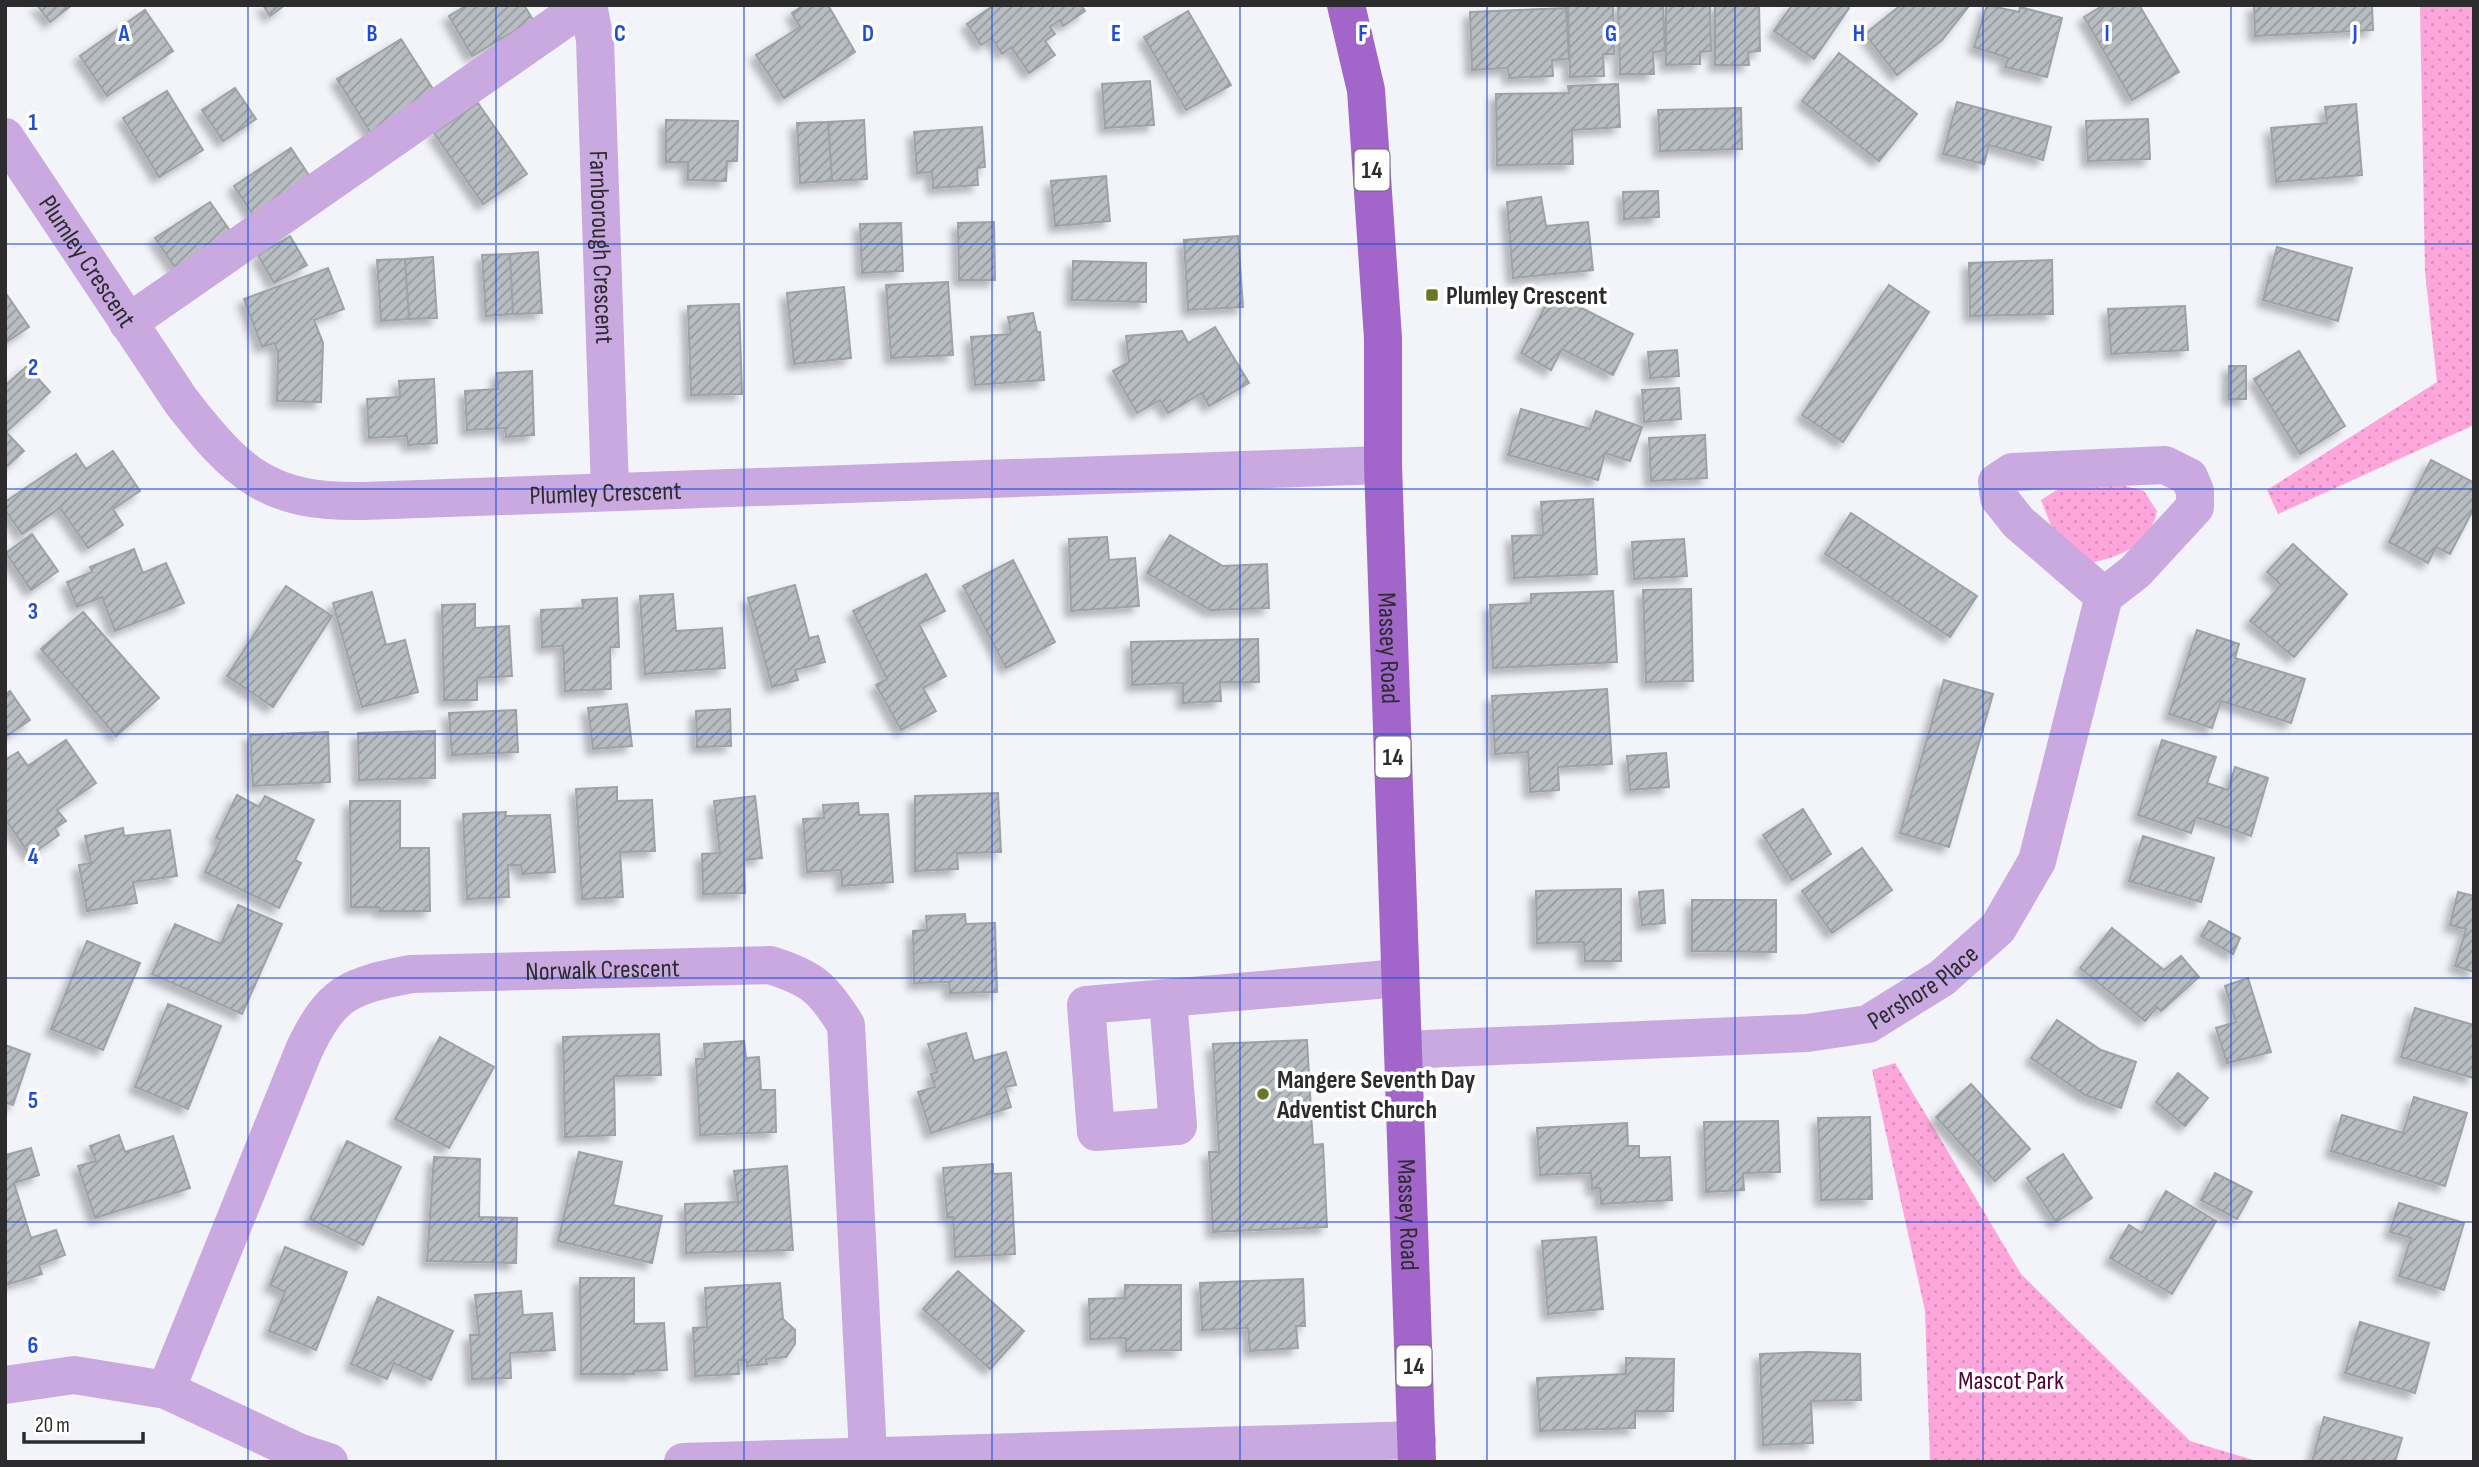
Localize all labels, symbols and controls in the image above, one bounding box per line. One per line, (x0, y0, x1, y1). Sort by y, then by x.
text: A (118, 20, 131, 48)
text: B (367, 20, 378, 48)
text: C (614, 20, 626, 48)
text: D (862, 20, 874, 48)
text: E (1111, 20, 1121, 48)
text: F (1358, 20, 1368, 48)
text: G (1605, 20, 1617, 48)
text: H (1853, 20, 1865, 48)
text: I (2104, 20, 2110, 48)
text: J (2351, 20, 2358, 48)
text: 1 (28, 109, 38, 137)
street label: Farnborough Crescent (582, 150, 619, 344)
road number: 14 (1354, 150, 1390, 190)
street label: Plumley Crescent (31, 190, 142, 334)
place label: Plumley Crescent (1446, 281, 1607, 312)
marker: Plumley Crescent (1424, 287, 1440, 303)
text: 2 (28, 354, 38, 382)
street label: Plumley Crescent (529, 476, 682, 512)
street label: Massey Road (1370, 592, 1405, 704)
text: 3 (28, 598, 38, 626)
road number: 14 (1376, 736, 1410, 778)
text: 4 (28, 843, 39, 871)
street label: Pershore Place (1862, 939, 1985, 1037)
street label: Norwalk Crescent (525, 953, 680, 988)
place label: Mangere Seventh Day Adventist Church (1276, 1065, 1476, 1126)
marker: Mangere Seventh Day Adventist Church (1255, 1086, 1271, 1102)
text: 5 (28, 1087, 38, 1115)
street label: Massey Road (1390, 1158, 1424, 1271)
text: 6 (28, 1332, 38, 1360)
road number: 14 (1396, 1346, 1432, 1386)
park label: Mascot Park (1958, 1366, 2064, 1397)
scale bar (24, 1400, 144, 1444)
text: 20 m (35, 1413, 70, 1438)

